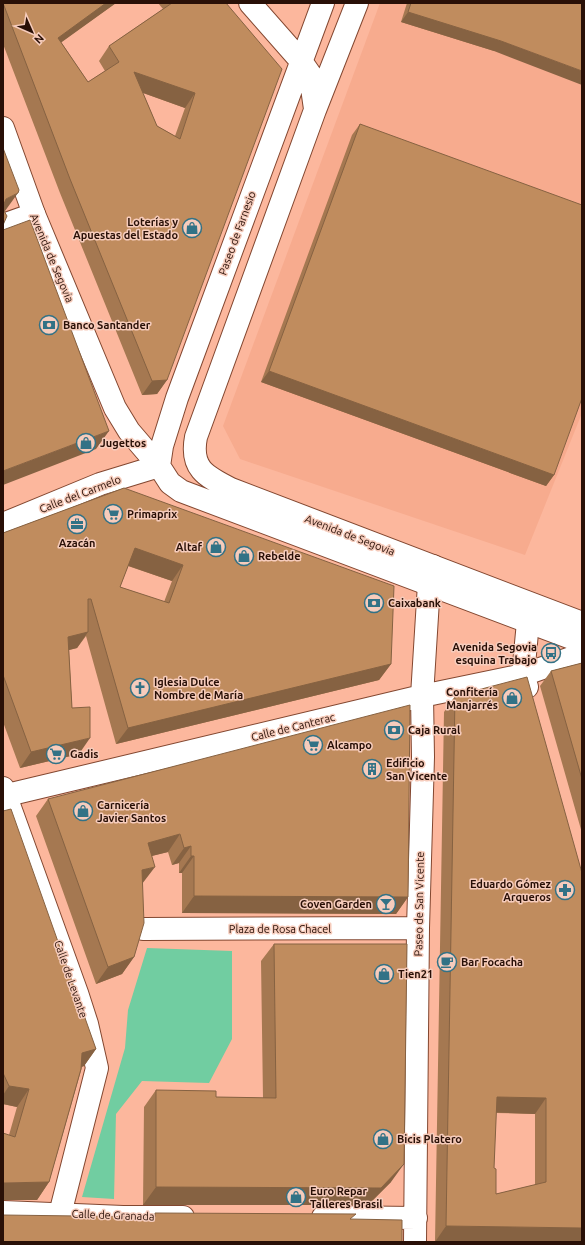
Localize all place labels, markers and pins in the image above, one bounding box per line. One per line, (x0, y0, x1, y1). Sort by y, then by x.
place label: Loterías y Apuestas del Estado (73, 216, 178, 241)
shop icon: Loterías y Apuestas del Estado (181, 217, 203, 239)
bank icon: Banco Santander (38, 314, 60, 336)
place label: Banco Santander (63, 319, 151, 331)
shop icon: Jugettos (75, 432, 97, 454)
place label: Jugettos (100, 437, 146, 449)
supermarket icon: Primaprix (102, 503, 124, 525)
place label: Primaprix (127, 508, 177, 520)
office icon: Azacán (66, 513, 88, 535)
shop icon: Altaf (205, 536, 227, 558)
place label: Azacán (59, 537, 95, 549)
place label: Altaf (176, 541, 202, 553)
shop icon: Rebelde (233, 545, 255, 567)
place label: Rebelde (258, 550, 301, 562)
bank icon: Caixabank (363, 592, 385, 614)
place label: Caixabank (388, 597, 442, 609)
place label: Avenida Segovia esquina Trabajo (452, 641, 537, 666)
bus stop icon: Avenida Segovia esquina Trabajo (540, 642, 562, 664)
place label: Iglesia Dulce Nombre de María (154, 676, 243, 701)
church icon: Iglesia Dulce Nombre de María (129, 677, 151, 699)
place label: Confitería Manjarrés (446, 686, 498, 711)
shop icon: Confitería Manjarrés (501, 687, 523, 709)
bank icon: Caja Rural (383, 719, 405, 741)
place label: Caja Rural (408, 724, 461, 736)
supermarket icon: Alcampo (302, 734, 324, 756)
place label: Alcampo (327, 739, 372, 751)
supermarket icon: Gadis (45, 743, 67, 765)
place label: Gadis (70, 748, 98, 760)
place label: Edificio San Vicente (386, 757, 447, 782)
building icon: Edificio San Vicente (361, 758, 383, 780)
place label: Carnicería Javier Santos (97, 799, 166, 824)
shop icon: Carnicería Javier Santos (72, 800, 94, 822)
place label: Eduardo Gómez Arqueros (470, 878, 552, 903)
pharmacy icon: Eduardo Gómez Arqueros (554, 879, 576, 901)
bar icon: Coven Garden (375, 893, 397, 915)
place label: Coven Garden (300, 898, 372, 910)
cafe icon: Bar Focacha (436, 951, 458, 973)
place label: Bar Focacha (461, 956, 523, 968)
shop icon: Tien21 (373, 963, 395, 985)
place label: Tien21 (398, 968, 433, 980)
shop icon: Bicis Platero (372, 1128, 394, 1150)
place label: Bicis Platero (397, 1133, 462, 1145)
place label: Euro Repar Talleres Brasil (310, 1185, 383, 1210)
shop icon: Euro Repar Talleres Brasil (285, 1186, 307, 1208)

